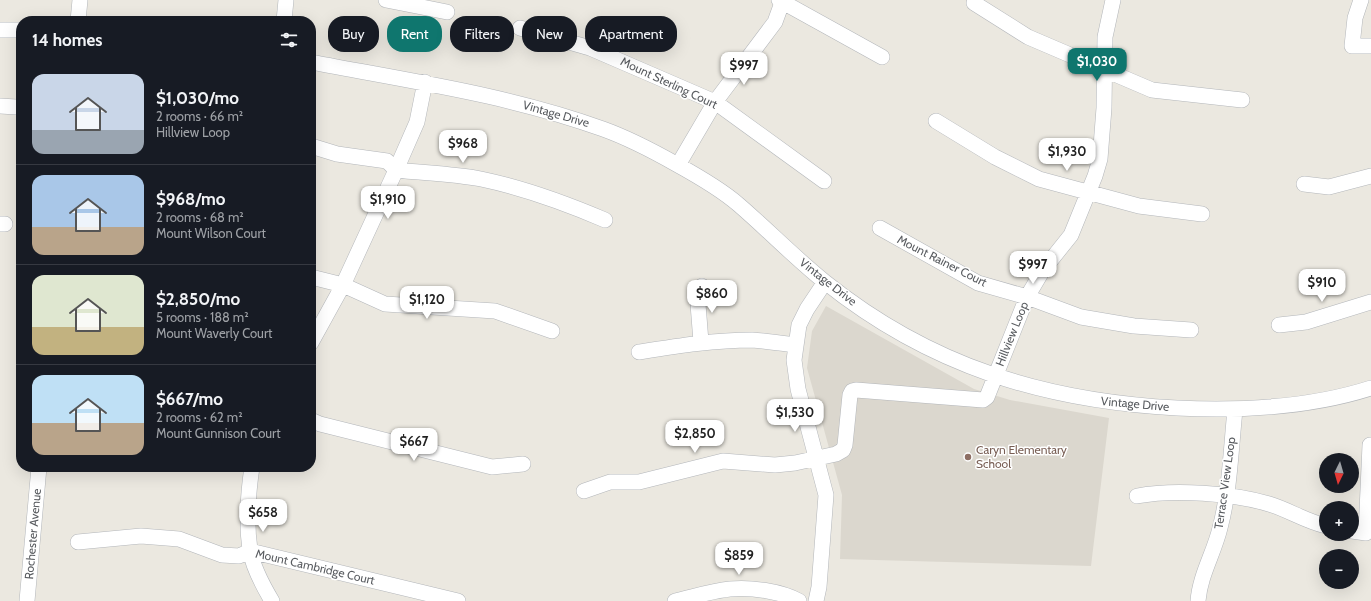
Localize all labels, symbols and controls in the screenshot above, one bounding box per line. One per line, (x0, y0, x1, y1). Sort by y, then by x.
chip: Buy (328, 16, 379, 52)
chip: Rent (387, 16, 442, 52)
chip: Filters (450, 16, 514, 52)
chip: New (522, 16, 577, 52)
chip: Apartment (585, 16, 677, 52)
icon: filters (278, 29, 300, 51)
text: 14 homes (32, 30, 102, 50)
pin: $1,030 (1064, 48, 1130, 82)
pin: $997 (720, 52, 768, 86)
street label: Mount Sterling Court (618, 53, 720, 112)
text: $1,030 (1077, 53, 1117, 69)
text: $997 (730, 57, 758, 73)
text: $1,030/mo (156, 88, 239, 108)
icon: home (64, 90, 112, 138)
street label: Vintage Drive (521, 97, 591, 130)
text: 2 rooms · 66 m² (156, 108, 243, 124)
text: Hillview Loop (156, 124, 230, 140)
pin: $968 (439, 130, 487, 164)
text: $968 (448, 135, 478, 151)
pin: $1,930 (1034, 138, 1100, 172)
text: $1,930 (1048, 143, 1086, 159)
pin: $1,910 (355, 186, 421, 220)
text: $968/mo (156, 189, 225, 209)
icon: home (64, 191, 112, 239)
text: $1,910 (370, 191, 406, 207)
text: 2 rooms · 68 m² (156, 209, 244, 225)
text: Mount Wilson Court (156, 225, 266, 241)
street label: Mount Rainer Court (895, 231, 990, 290)
pin: $997 (1009, 251, 1057, 285)
street label: Vintage Drive (797, 255, 860, 309)
text: $997 (1019, 256, 1047, 272)
pin: $910 (1298, 269, 1346, 303)
text: $910 (1308, 274, 1336, 290)
pin: $860 (688, 280, 736, 314)
text: $860 (696, 285, 728, 301)
pin: $1,120 (394, 286, 460, 320)
text: $2,850/mo (156, 289, 240, 309)
icon: home (64, 291, 112, 339)
text: $1,120 (409, 291, 445, 307)
street label: Hillview Loop (992, 299, 1031, 368)
text: 5 rooms · 188 m² (156, 309, 249, 325)
text: Mount Waverly Court (156, 325, 272, 341)
text: $667/mo (156, 389, 223, 409)
icon: home (64, 391, 112, 439)
street label: Vintage Drive (1100, 393, 1170, 414)
pin: $1,530 (762, 399, 828, 433)
text: $1,530 (776, 404, 814, 420)
text: 2 rooms · 62 m² (156, 409, 243, 425)
pin: $2,850 (662, 420, 728, 454)
text: Mount Gunnison Court (156, 425, 281, 441)
text: $2,850 (674, 425, 716, 441)
pin: $667 (390, 428, 438, 462)
text: $667 (400, 433, 428, 449)
street label: Terrace View Loop (1211, 436, 1238, 530)
place label: Caryn Elementary School (976, 442, 1067, 471)
marker: Caryn Elementary School (963, 452, 973, 462)
north arrow (1319, 453, 1359, 493)
map controls (1319, 453, 1359, 589)
street label: Rochester Avenue (21, 488, 44, 580)
pin: $658 (239, 499, 287, 533)
button: + (1319, 501, 1359, 541)
text: $658 (248, 504, 278, 520)
pin: $859 (715, 542, 763, 576)
street label: Mount Cambridge Court (254, 545, 376, 588)
text: $859 (724, 547, 754, 563)
button: − (1319, 549, 1359, 589)

